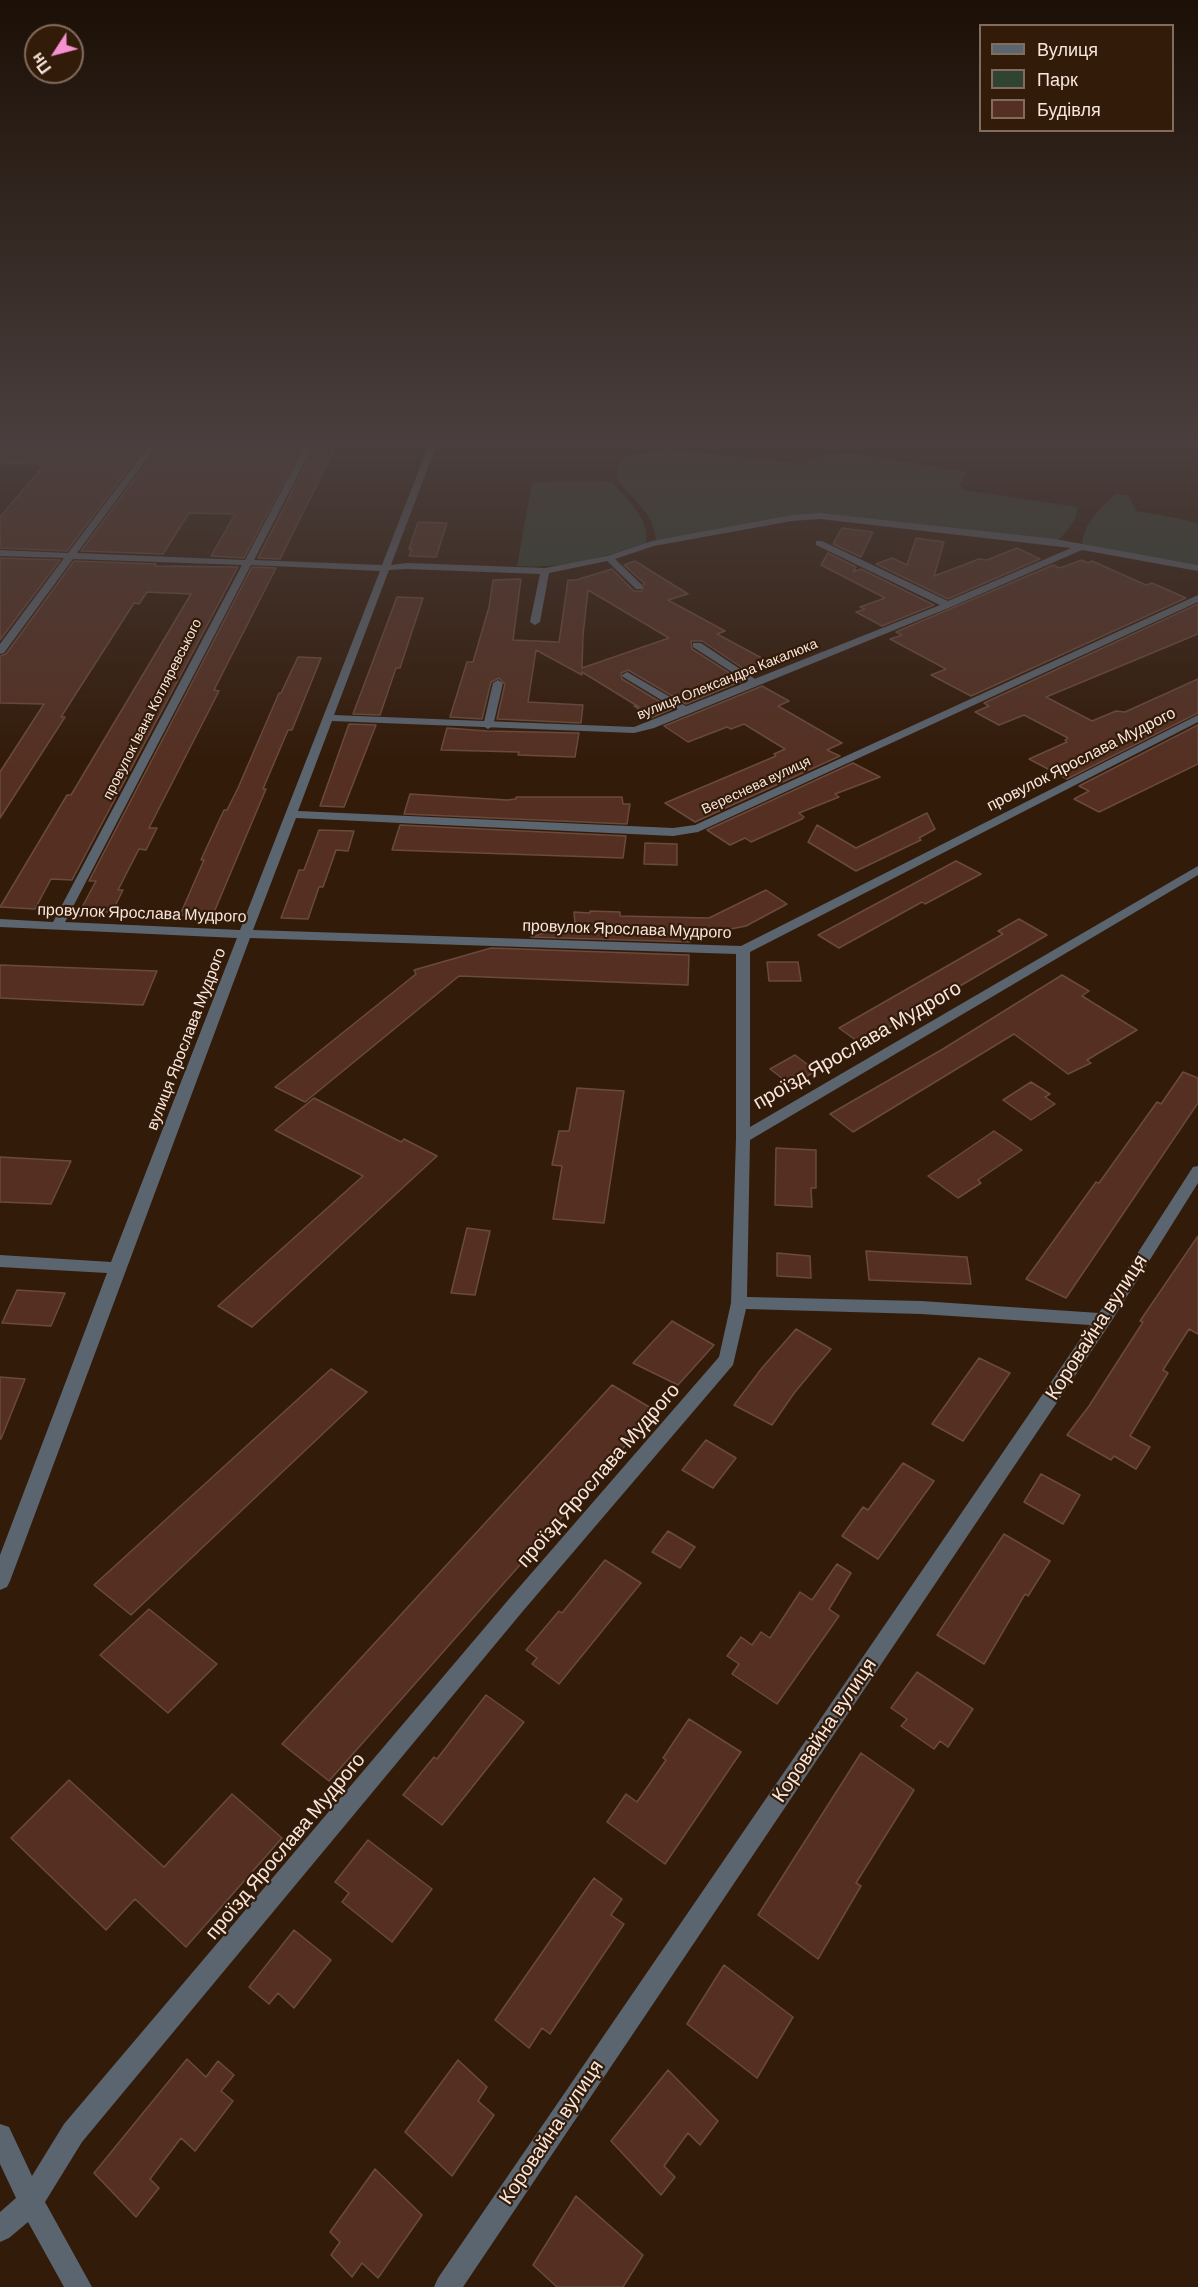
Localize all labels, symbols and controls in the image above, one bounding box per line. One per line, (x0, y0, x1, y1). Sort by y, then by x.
north arrow (24, 24, 84, 84)
legend (979, 24, 1174, 132)
text: Вулиця (1037, 38, 1098, 60)
text: Пн (27, 50, 55, 78)
text: Парк (1037, 68, 1078, 90)
text: Будівля (1037, 98, 1101, 120)
street label: провулок Івана Котляревського (99, 616, 205, 802)
street label: вулиця Олександра Какалюка (634, 635, 820, 723)
street label: провулок Ярослава Мудрого (983, 703, 1179, 815)
street label: Вереснева вулиця (699, 752, 813, 818)
street label: провулок Ярослава Мудрого (37, 900, 247, 926)
street label: провулок Ярослава Мудрого (522, 916, 732, 942)
street label: вулиця Ярослава Мудрого (142, 945, 230, 1133)
street label: проїзд Ярослава Мудрого (749, 976, 965, 1114)
street label: Коровайна вулиця (1040, 1250, 1152, 1404)
street label: проїзд Ярослава Мудрого (511, 1378, 685, 1572)
street label: Коровайна вулиця (767, 1653, 881, 1807)
street label: проїзд Ярослава Мудрого (200, 1748, 370, 1944)
street label: Коровайна вулиця (494, 2055, 608, 2209)

